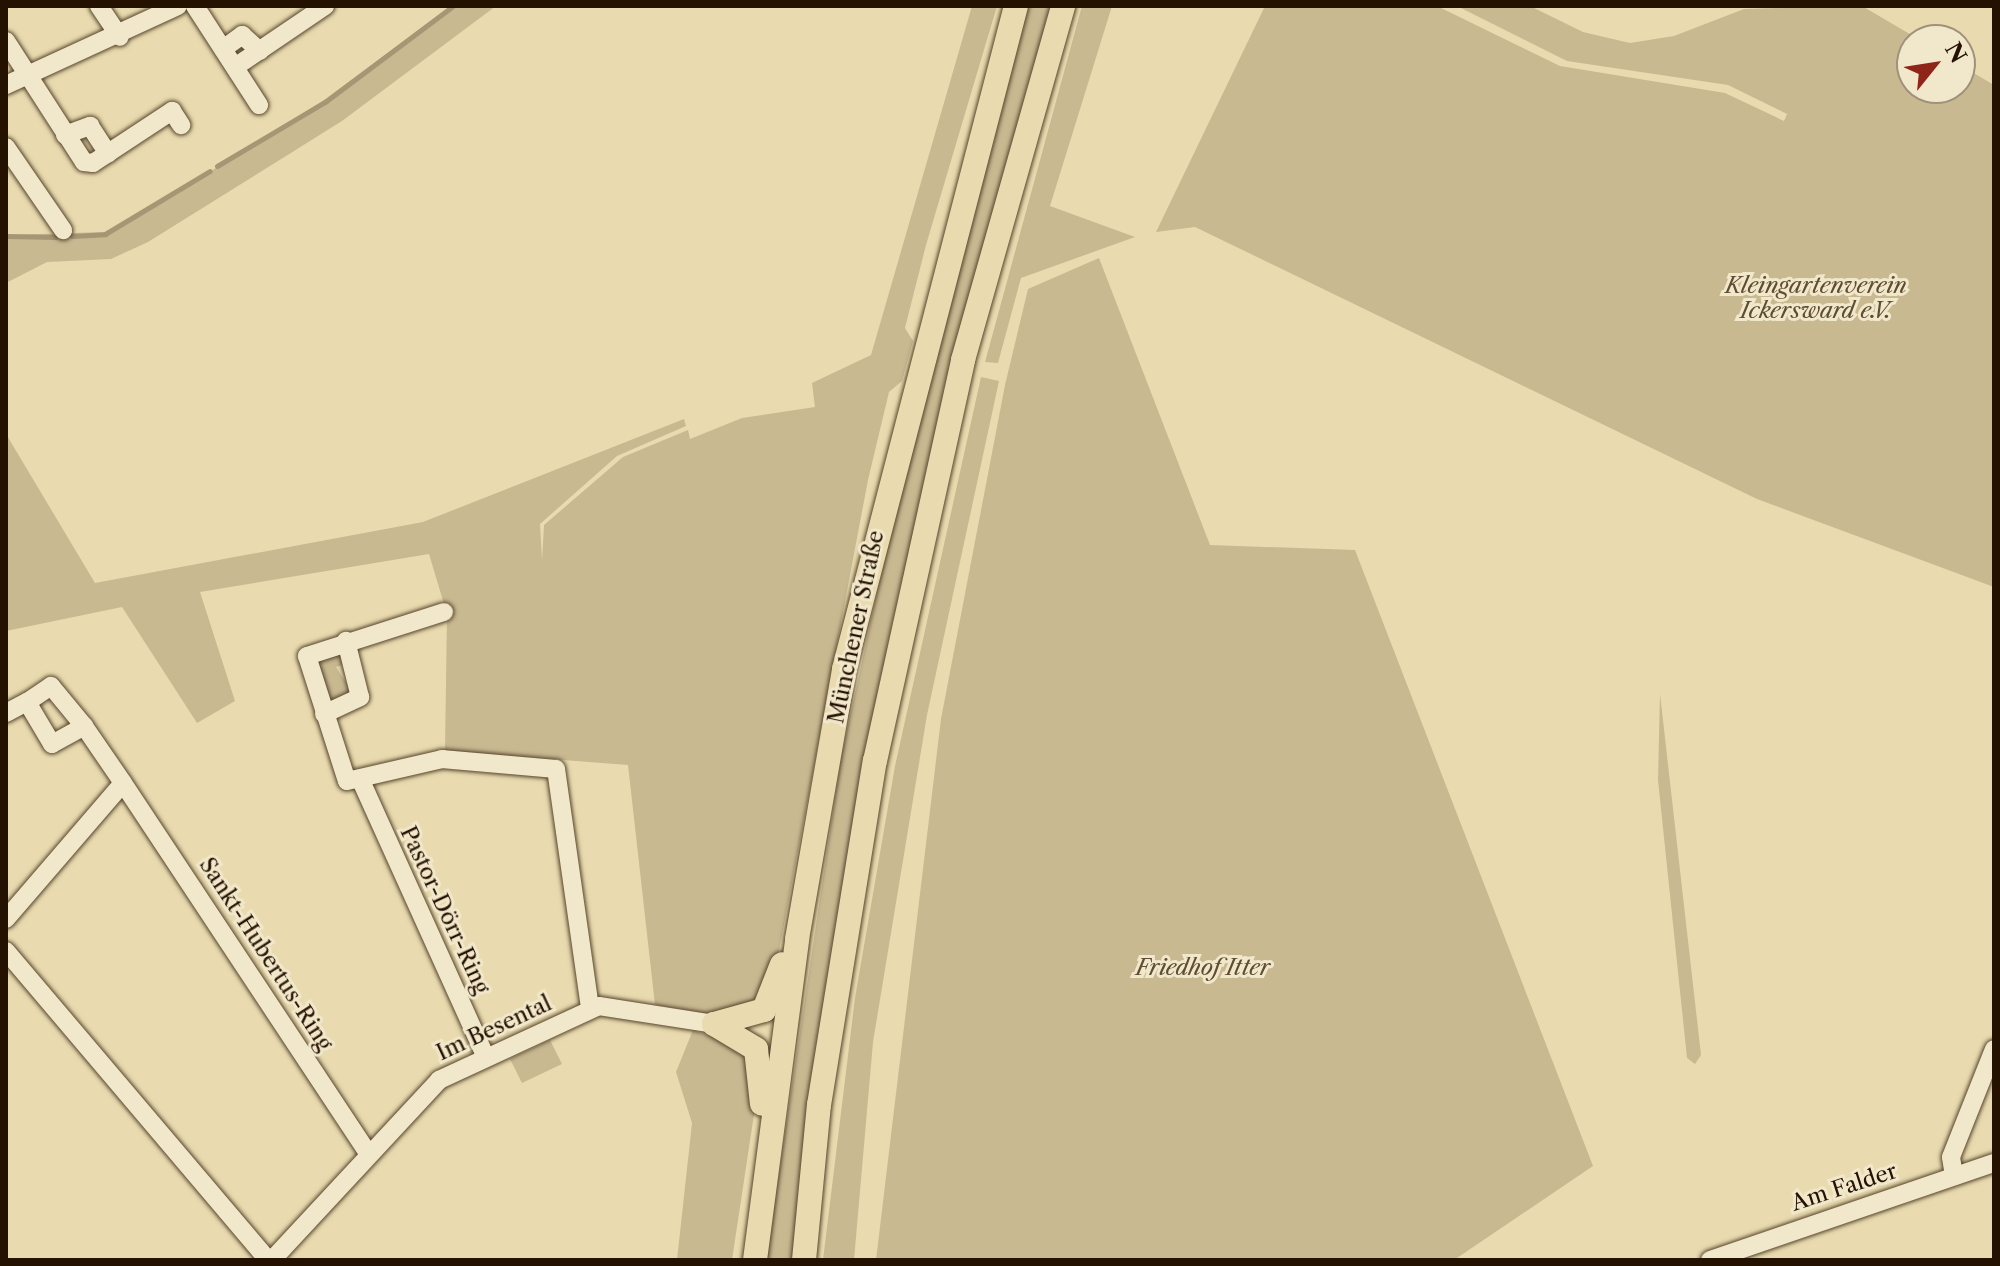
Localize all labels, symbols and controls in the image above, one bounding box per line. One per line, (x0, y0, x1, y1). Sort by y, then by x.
north arrow (1896, 24, 1976, 104)
text: N (1939, 38, 1972, 68)
park label: Kleingartenverein Ickersward e.V. (1725, 272, 1907, 324)
street label: Münchener Straße (823, 528, 889, 726)
street label: Pastor-Dörr-Ring (395, 822, 495, 998)
street label: Sankt-Hubertus-Ring (194, 853, 338, 1055)
park label: Friedhof Itter (1136, 955, 1270, 981)
street label: Im Besental (432, 990, 556, 1066)
street label: Am Falder (1788, 1158, 1900, 1216)

